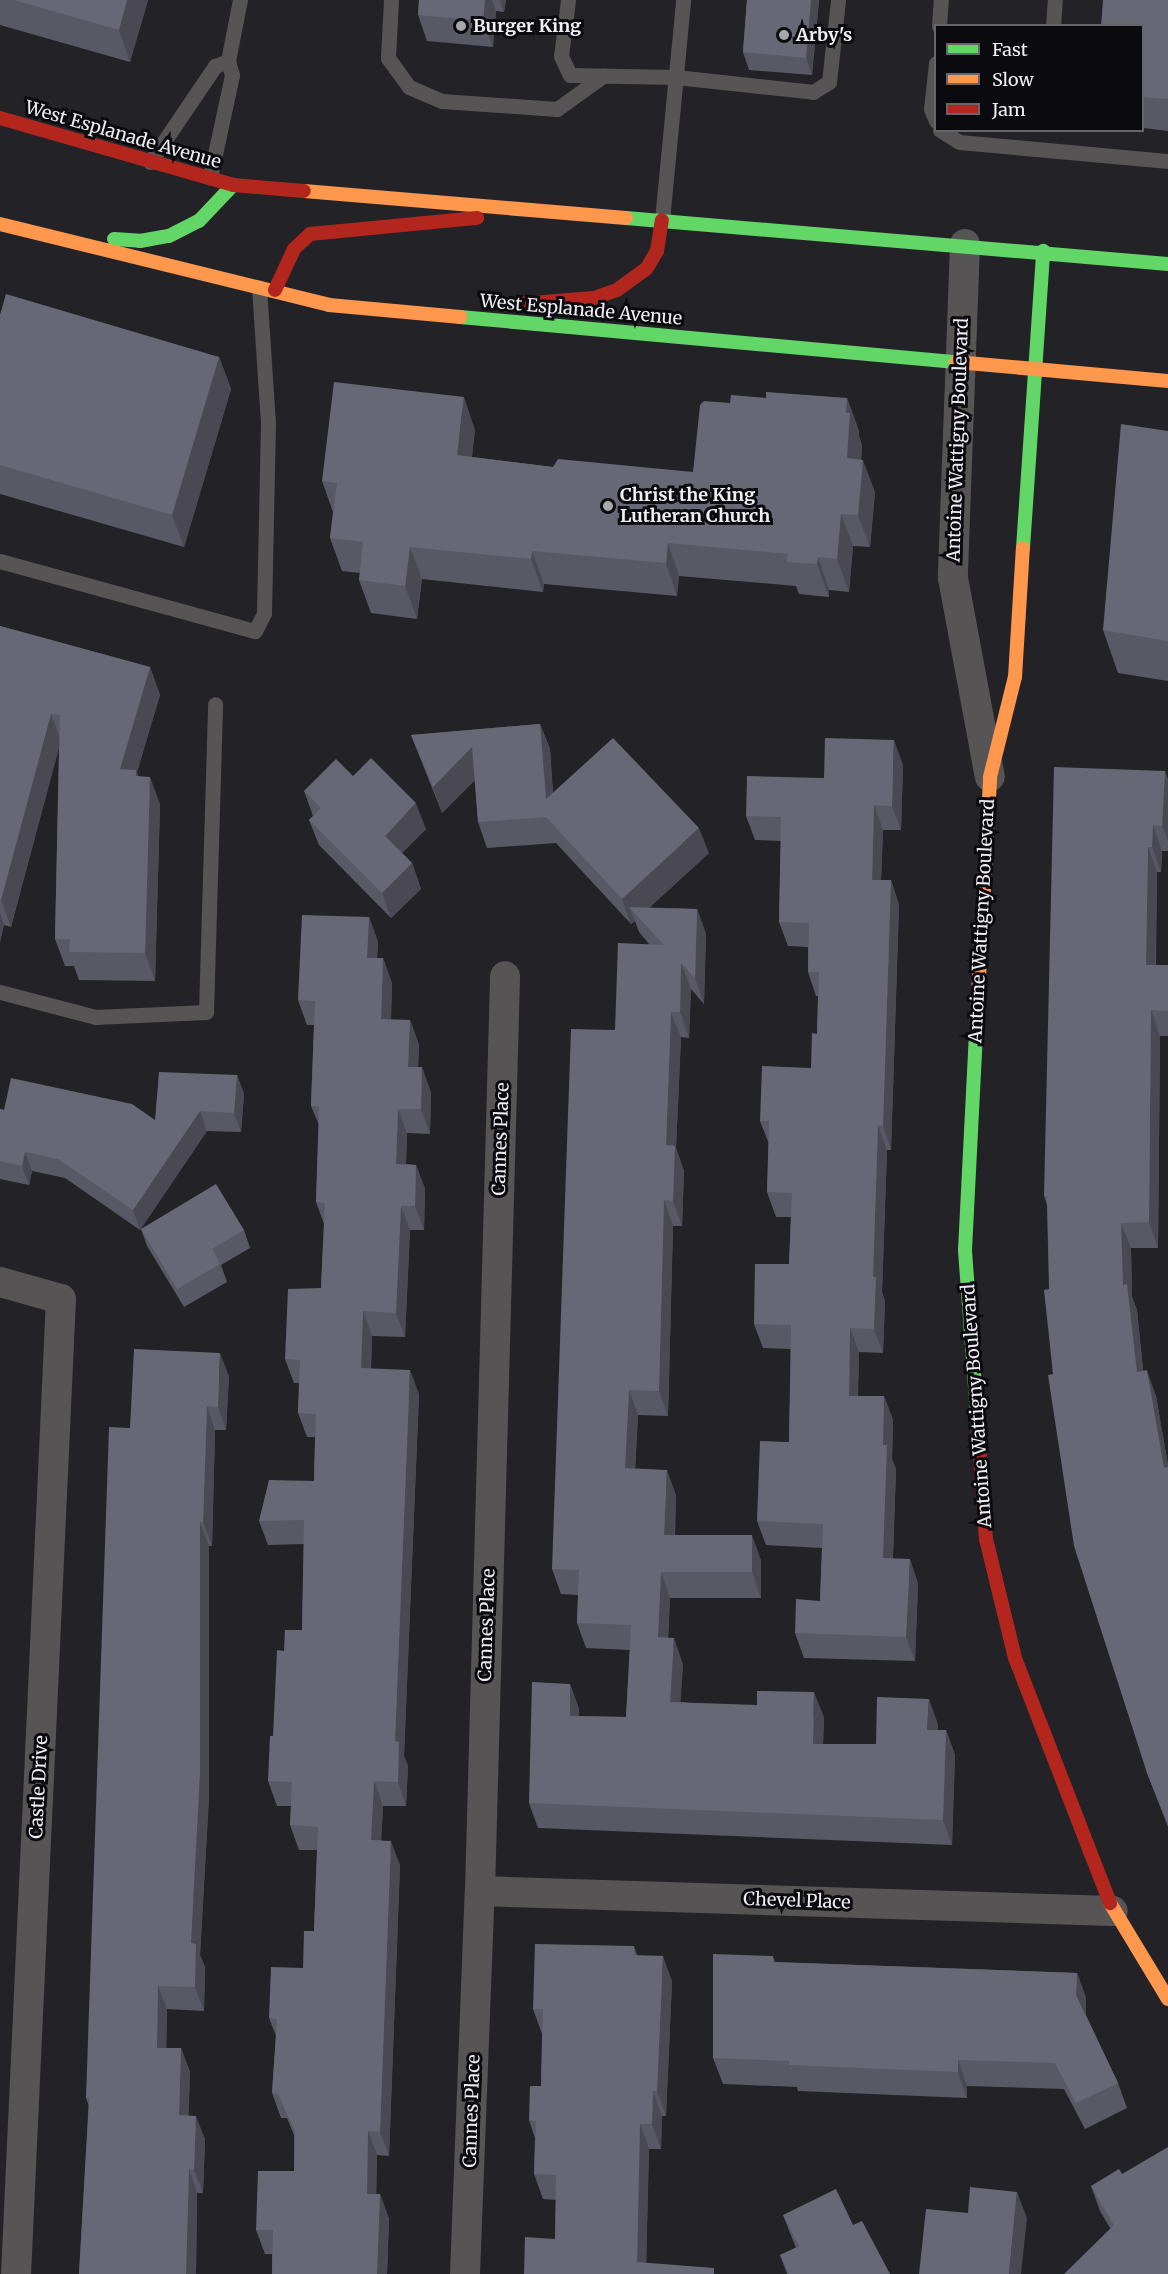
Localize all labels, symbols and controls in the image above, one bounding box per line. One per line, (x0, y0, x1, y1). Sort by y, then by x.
place label: Burger King (473, 15, 581, 37)
marker: Burger King (454, 19, 468, 33)
place label: Arby's (796, 24, 852, 46)
legend (934, 24, 1144, 132)
marker: Arby's (777, 28, 791, 42)
text: Fast (992, 38, 1028, 61)
text: Slow (992, 68, 1034, 91)
street label: West Esplanade Avenue (23, 97, 223, 173)
text: Jam (992, 98, 1026, 121)
street label: West Esplanade Avenue (479, 290, 683, 330)
street label: Antoine Wattigny Boulevard (943, 317, 973, 563)
place label: Christ the King Lutheran Church (620, 485, 770, 528)
marker: Christ the King Lutheran Church (601, 499, 615, 513)
street label: Antoine Wattigny Boulevard (965, 798, 999, 1044)
street label: Cannes Place (488, 1082, 514, 1196)
street label: Antoine Wattigny Boulevard (958, 1283, 996, 1529)
street label: Cannes Place (474, 1568, 500, 1682)
street label: Castle Drive (26, 1735, 52, 1839)
street label: Chevel Place (743, 1888, 851, 1914)
street label: Cannes Place (459, 2054, 485, 2168)

